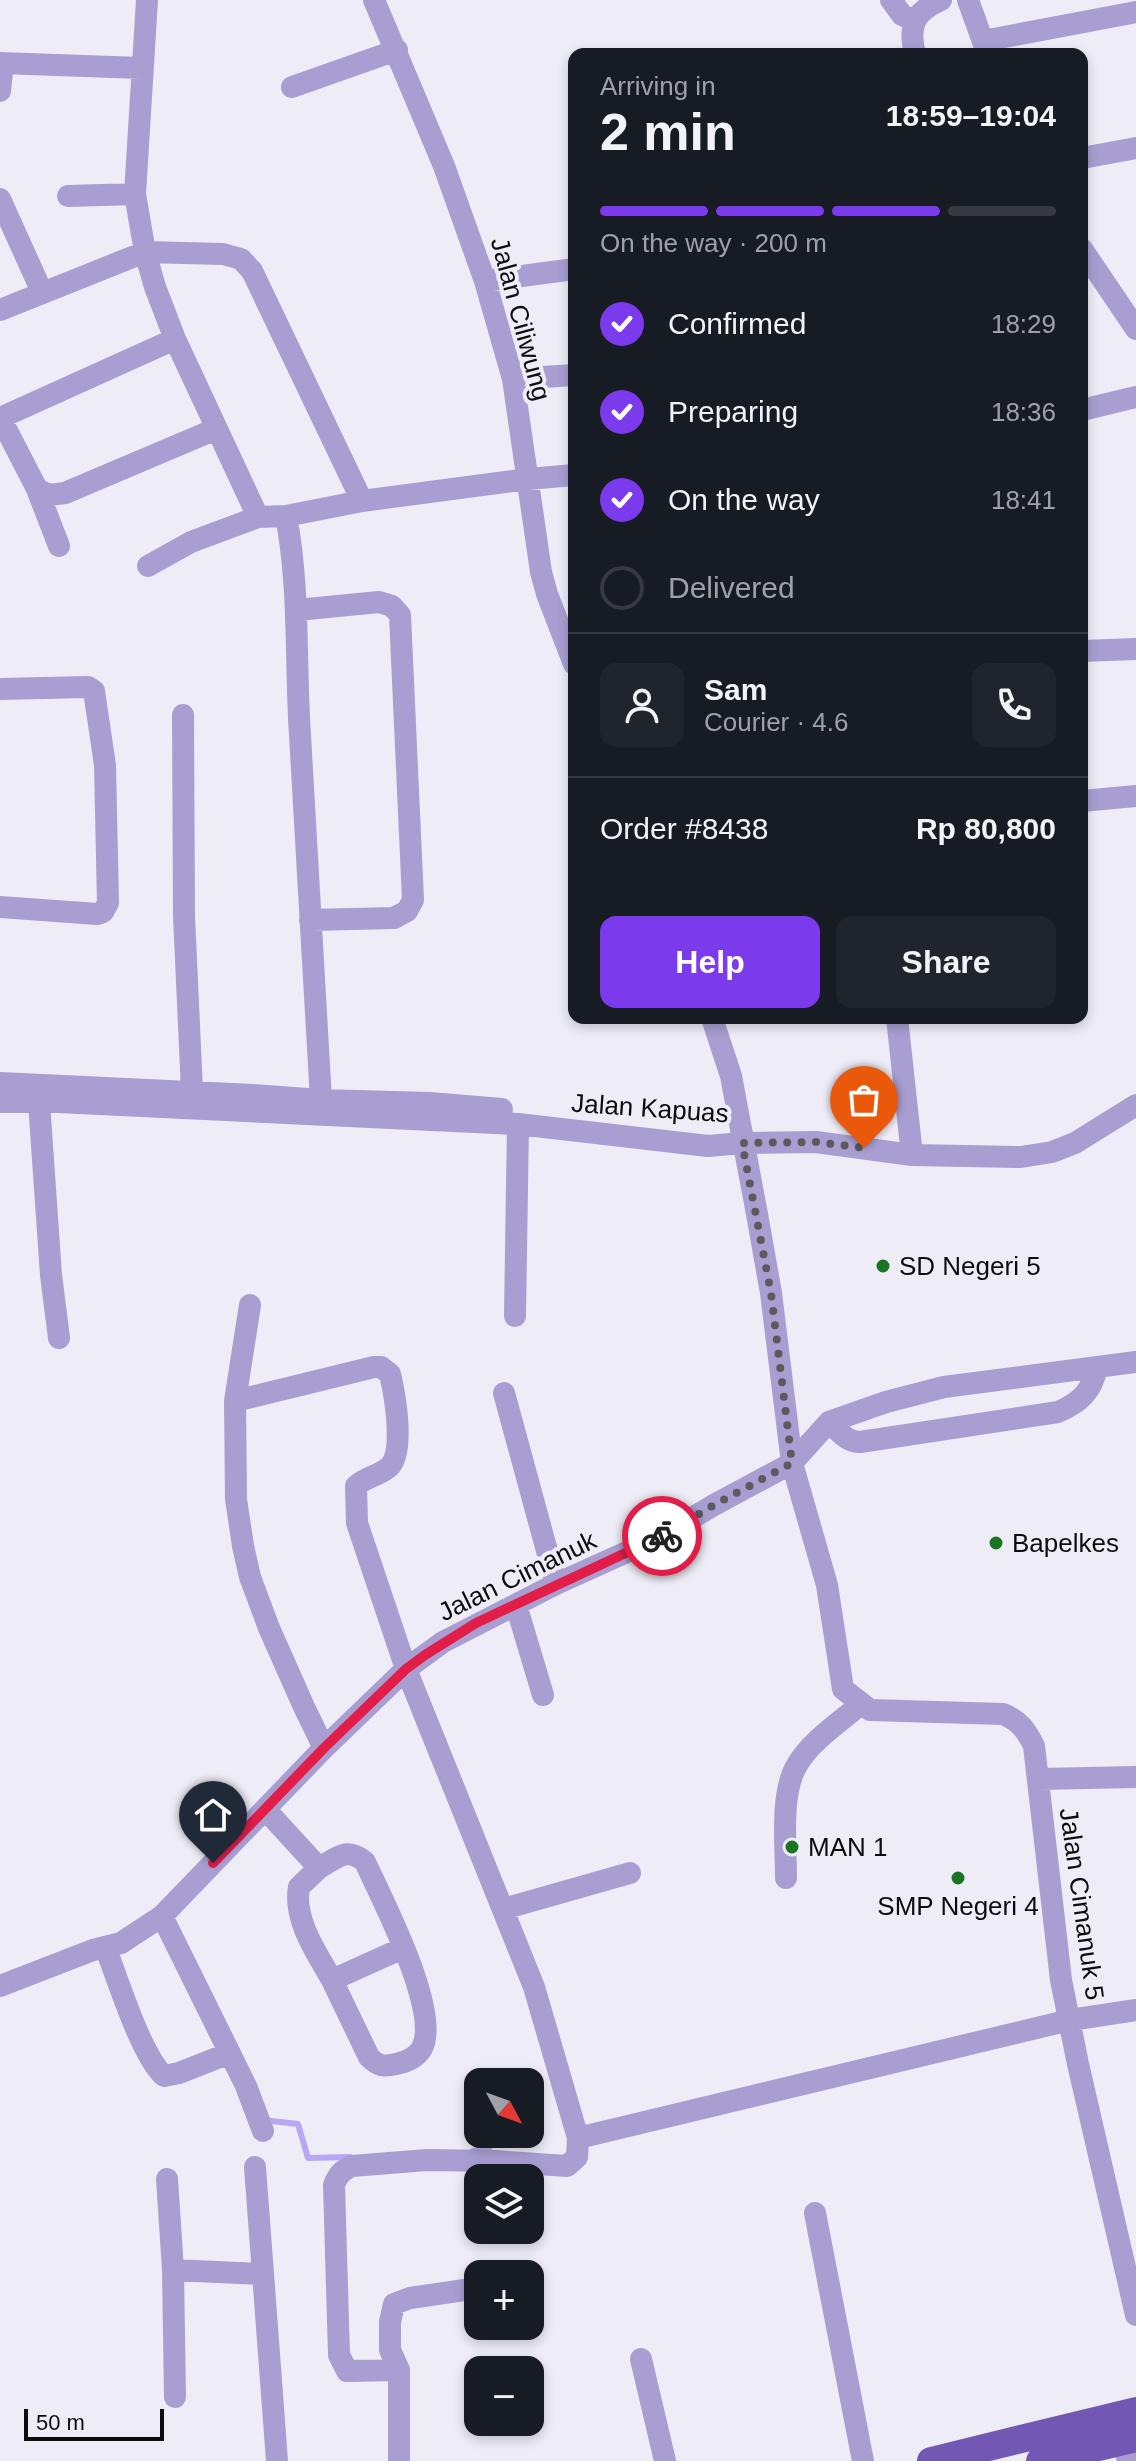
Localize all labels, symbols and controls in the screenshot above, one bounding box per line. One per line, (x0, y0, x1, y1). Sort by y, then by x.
text: Arriving in (600, 71, 716, 101)
text: 18:59–19:04 (886, 99, 1056, 132)
text: 2 min (600, 103, 736, 161)
text: On the way · 200 m (600, 228, 827, 258)
street label: Jalan Ciliwung (485, 234, 557, 404)
icon: check (600, 302, 644, 346)
text: Confirmed (668, 307, 806, 340)
text: 18:29 (991, 309, 1056, 339)
icon: check (600, 390, 644, 434)
text: Preparing (668, 395, 798, 428)
text: 18:36 (991, 397, 1056, 427)
icon: check (600, 478, 644, 522)
text: On the way (668, 483, 820, 516)
text: 18:41 (991, 485, 1056, 515)
text: Delivered (668, 571, 795, 604)
button: person (600, 663, 684, 747)
button: phone (972, 663, 1056, 747)
text: Sam (704, 673, 767, 706)
text: Courier · 4.6 (704, 707, 849, 737)
text: Order #8438 (600, 812, 768, 845)
text: Rp 80,800 (916, 812, 1056, 845)
button: Help (600, 916, 820, 1008)
button: Share (836, 916, 1056, 1008)
pin (830, 1066, 898, 1148)
icon: bag (842, 1078, 886, 1122)
street label: Jalan Kapuas (570, 1088, 730, 1128)
place label: SD Negeri 5 (899, 1251, 1041, 1281)
marker: SD Negeri 5 (874, 1257, 892, 1275)
courier (622, 1496, 702, 1576)
icon: bike (640, 1514, 684, 1558)
street label: Jalan Cimanuk (433, 1524, 602, 1627)
place label: Bapelkes (1012, 1528, 1119, 1558)
marker: Bapelkes (987, 1534, 1005, 1552)
pin (179, 1781, 247, 1863)
icon: home (191, 1793, 235, 1837)
street label: Jalan Cimanuk 5 (1054, 1806, 1110, 2002)
place label: MAN 1 (808, 1832, 887, 1862)
marker: MAN 1 (783, 1838, 801, 1856)
marker: SMP Negeri 4 (949, 1869, 967, 1887)
place label: SMP Negeri 4 (877, 1891, 1039, 1921)
north arrow (464, 2068, 544, 2148)
map controls (464, 2068, 544, 2436)
button: layers (464, 2164, 544, 2244)
button: + (464, 2260, 544, 2340)
button: − (464, 2356, 544, 2436)
scale bar (24, 2405, 164, 2441)
text: 50 m (36, 2410, 85, 2435)

